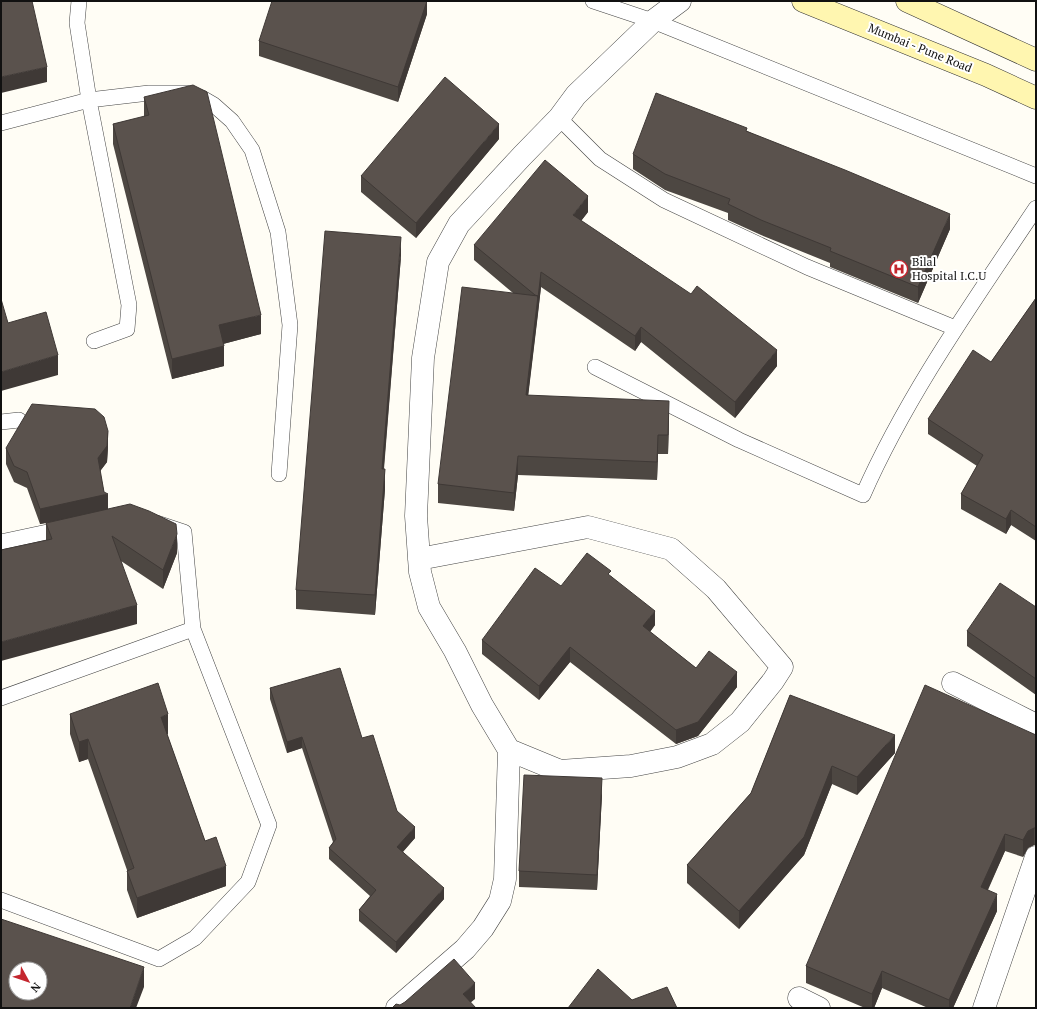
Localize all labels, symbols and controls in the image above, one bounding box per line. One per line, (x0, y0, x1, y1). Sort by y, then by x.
street label: Mumbai - Pune Road (866, 20, 975, 75)
place label: Bilal Hospital I.C.U (912, 254, 986, 283)
hospital icon: Bilal Hospital I.C.U (889, 259, 909, 279)
north arrow (8, 961, 48, 1001)
text: N (27, 980, 44, 996)

